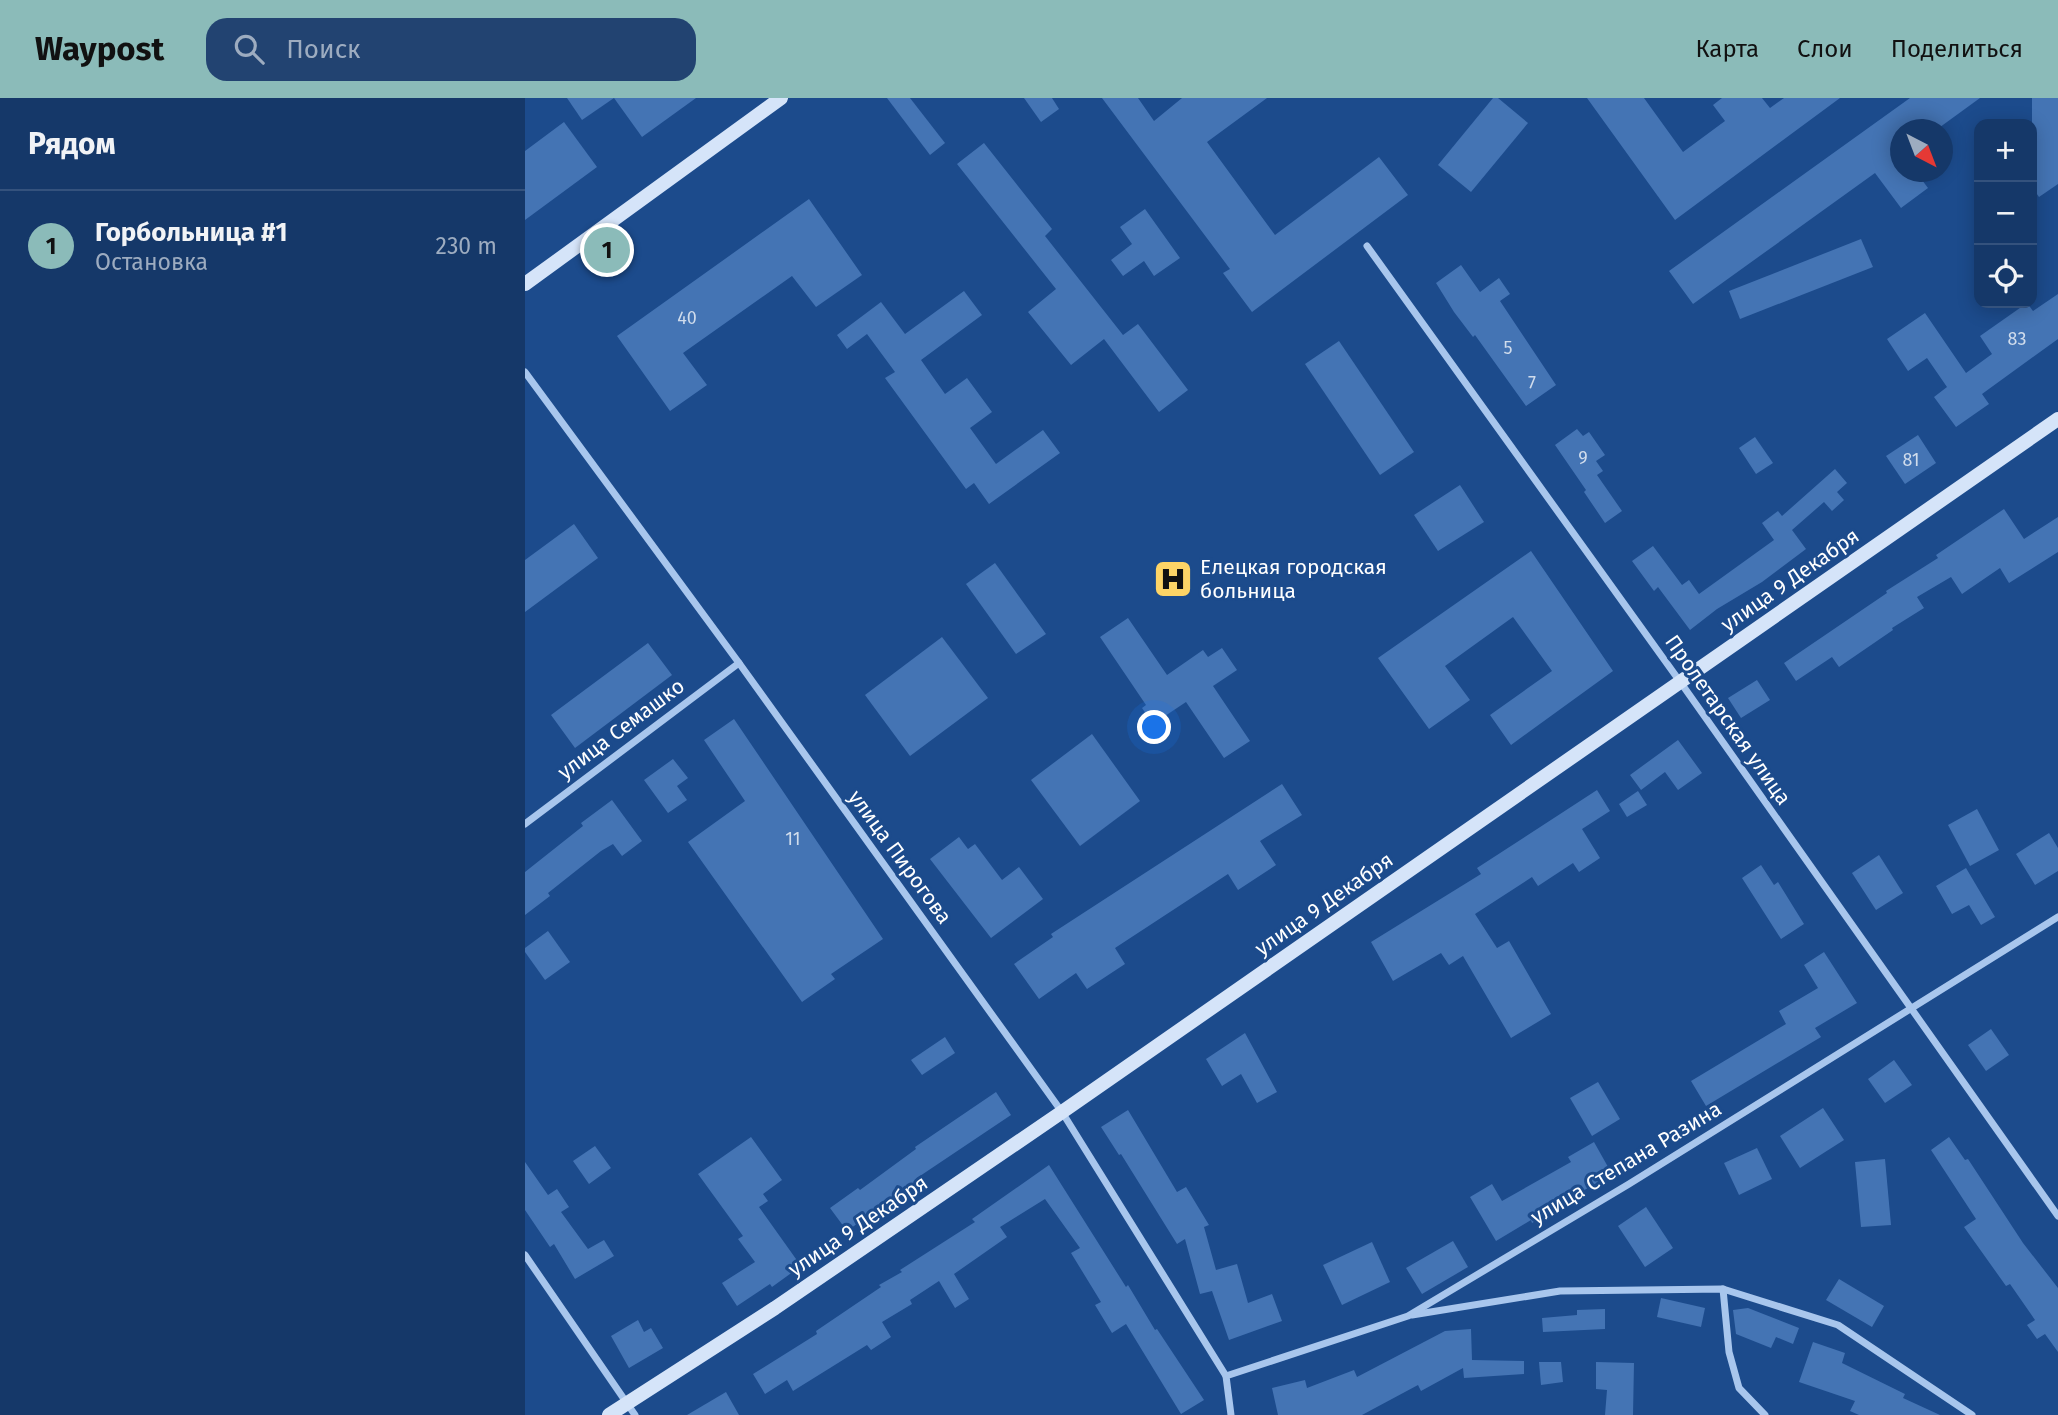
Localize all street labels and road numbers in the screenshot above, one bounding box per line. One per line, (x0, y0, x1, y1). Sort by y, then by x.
street label: улица 9 Декабря (1716, 523, 1864, 637)
street label: Пролетарская улица (1659, 630, 1797, 810)
street label: улица Семашко (552, 673, 690, 785)
street label: улица Пирогова (843, 785, 957, 929)
street label: улица 9 Декабря (1250, 847, 1398, 961)
street label: улица Степана Разина (1526, 1096, 1726, 1230)
street label: улица 9 Декабря (783, 1170, 933, 1282)

